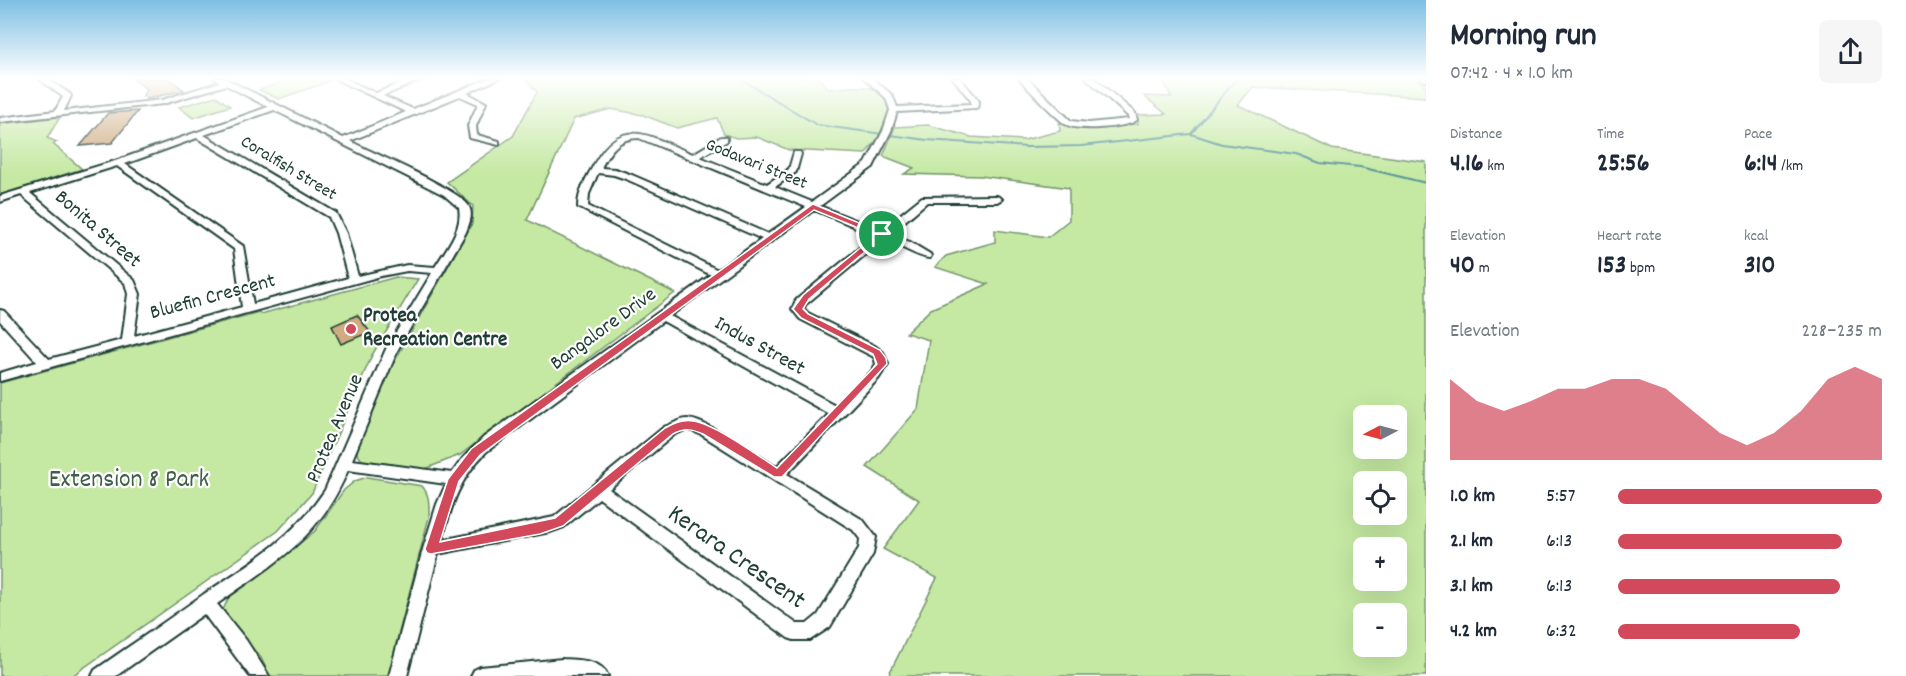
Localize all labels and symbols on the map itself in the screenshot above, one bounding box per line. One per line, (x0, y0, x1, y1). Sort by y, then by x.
street label: Coralfish Street (235, 130, 341, 208)
street label: Godavari Street (701, 133, 811, 197)
street label: Bonita Street (47, 184, 147, 276)
pin (856, 208, 907, 259)
street label: Bluefin Crescent (147, 267, 279, 329)
street label: Bangalore Drive (545, 281, 663, 379)
place label: Protea Recreation Centre (363, 302, 507, 356)
street label: Indus Street (708, 310, 810, 384)
marker: Protea Recreation Centre (344, 322, 358, 336)
street label: Protea Avenue (300, 370, 372, 488)
north arrow (1353, 405, 1407, 459)
park label: Extension 8 Park (49, 462, 209, 499)
street label: Kerara Crescent (659, 497, 813, 620)

